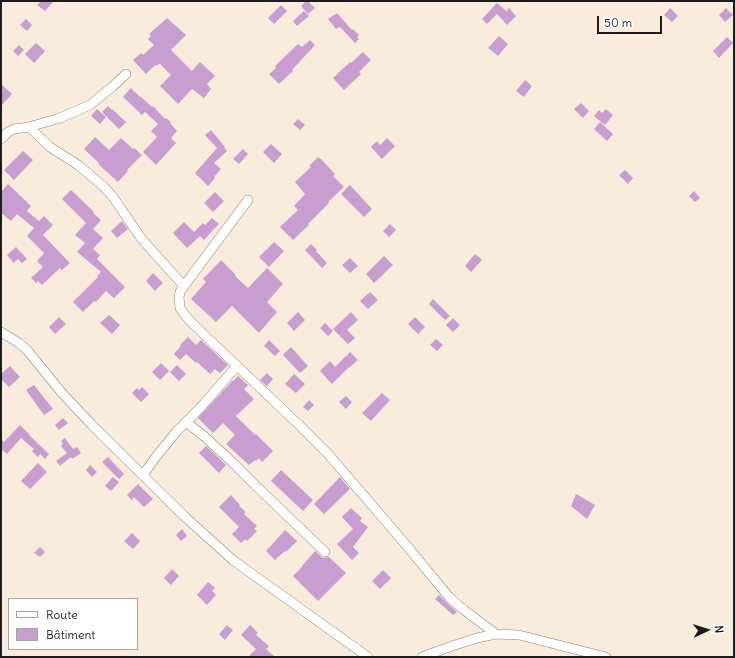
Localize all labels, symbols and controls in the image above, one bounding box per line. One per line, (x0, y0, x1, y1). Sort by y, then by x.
scale bar (599, 8, 664, 34)
text: 50 m (604, 15, 632, 30)
legend (8, 598, 138, 650)
text: Route (46, 607, 78, 622)
north arrow (687, 610, 727, 650)
text: N (712, 625, 726, 633)
text: Bâtiment (46, 627, 95, 642)

